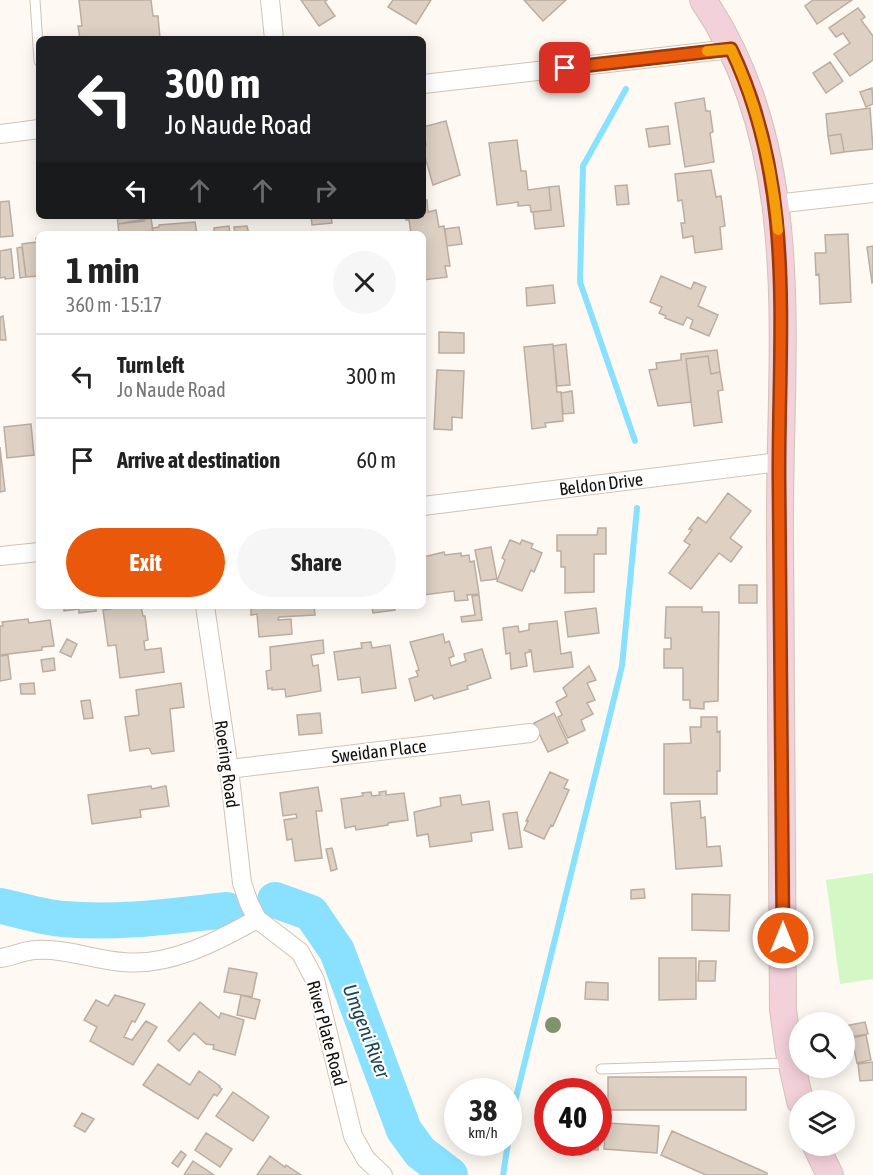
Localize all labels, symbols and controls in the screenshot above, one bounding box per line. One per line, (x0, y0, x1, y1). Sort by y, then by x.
pin (539, 42, 590, 93)
icon: arrive (548, 51, 581, 84)
text: 300 m (165, 59, 260, 107)
icon: left (66, 60, 144, 138)
text: Jo Naude Road (165, 109, 312, 140)
icon: left (120, 174, 153, 207)
icon: ahead (183, 174, 216, 207)
icon: ahead (246, 174, 279, 207)
icon: right (309, 174, 342, 207)
text: 1 min (66, 249, 140, 291)
button: close (333, 251, 396, 314)
text: 360 m · 15:17 (66, 293, 162, 316)
text: Turn left (117, 352, 184, 378)
icon: left (66, 360, 99, 393)
text: 300 m (346, 363, 396, 389)
text: Jo Naude Road (117, 378, 226, 401)
icon: arrive (66, 444, 99, 477)
text: Arrive at destination (117, 447, 280, 473)
text: 60 m (356, 447, 396, 473)
street label: Beldon Drive (558, 468, 644, 500)
button: Exit (66, 528, 225, 597)
button: Share (237, 528, 396, 597)
street label: Roering Road (210, 719, 244, 809)
street label: Sweidan Place (330, 735, 428, 767)
position arrow (751, 906, 815, 970)
street label: River Plate Road (303, 978, 351, 1088)
water label: Umgeni River (339, 981, 396, 1082)
map controls (789, 1012, 855, 1156)
button: search (789, 1012, 855, 1078)
speed limit sign: 40 (534, 1078, 612, 1156)
button: layers (789, 1090, 855, 1156)
text: 38 (469, 1093, 497, 1127)
text: km/h (468, 1124, 498, 1141)

